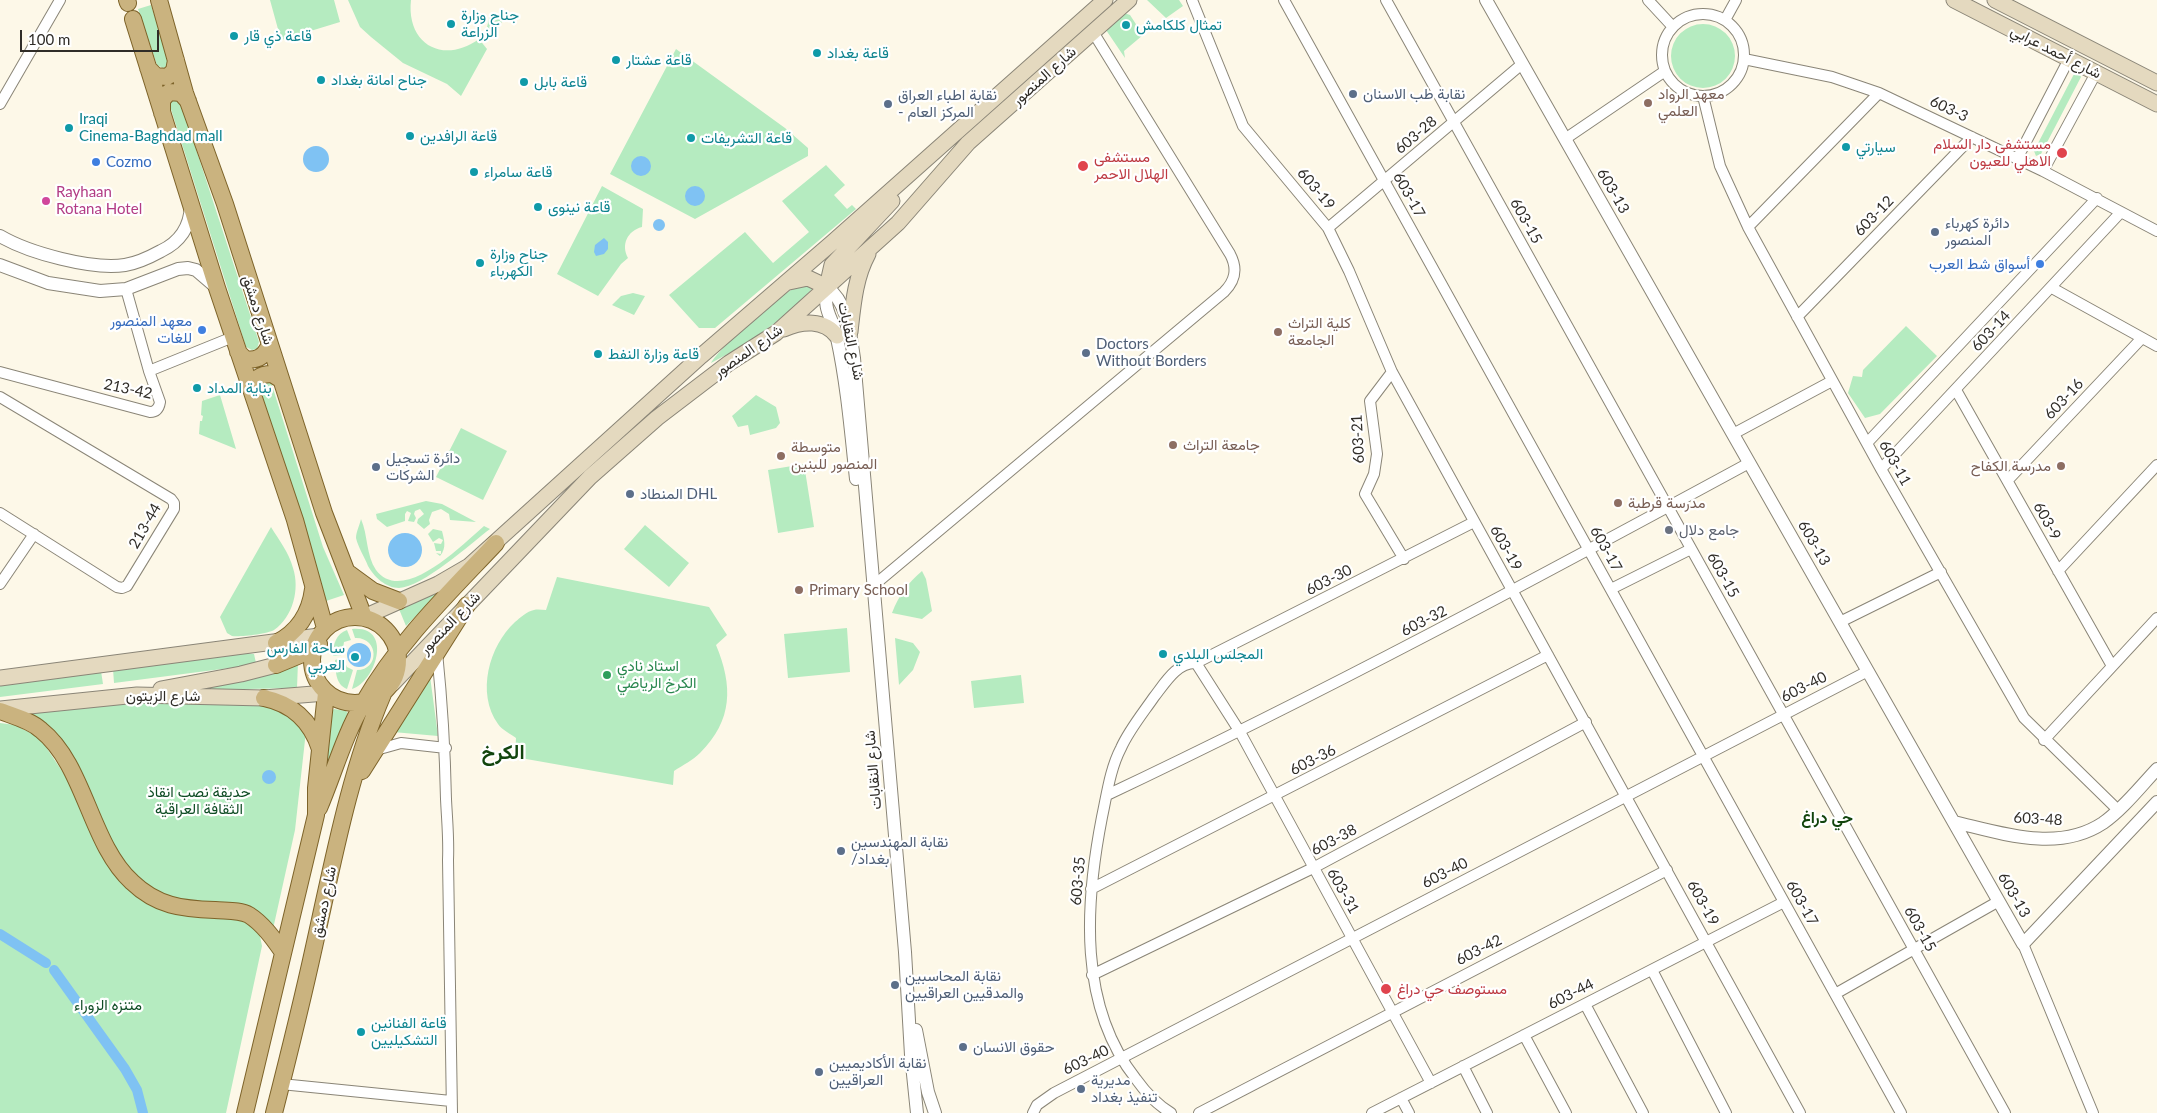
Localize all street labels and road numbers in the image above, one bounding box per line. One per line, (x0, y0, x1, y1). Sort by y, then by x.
street label: شارع أحمد عرابي (2008, 21, 2104, 83)
street label: شارع المنصور (1008, 42, 1080, 110)
street label: 603-3 (1927, 92, 1971, 126)
street label: 603-28 (1391, 112, 1441, 158)
street label: 603-19 (1293, 164, 1339, 214)
street label: 603-13 (1593, 165, 1633, 217)
street label: 603-17 (1389, 169, 1429, 221)
street label: 603-12 (1850, 192, 1898, 240)
street label: 603-15 (1506, 195, 1546, 247)
street label: شارع دمشق (238, 273, 278, 347)
street label: شارع النقابات (834, 300, 868, 382)
street label: 603-14 (1968, 307, 2014, 355)
street label: شارع المنصور (710, 321, 786, 381)
street label: 213-42 (102, 375, 154, 403)
street label: 603-16 (2041, 375, 2087, 423)
street label: 603-21 (1348, 414, 1368, 464)
street label: 603-11 (1875, 437, 1915, 489)
street label: 603-9 (2029, 499, 2065, 543)
street label: 213-44 (125, 500, 165, 552)
street label: 603-13 (1794, 517, 1834, 569)
street label: 603-19 (1486, 522, 1526, 574)
street label: 603-17 (1586, 523, 1626, 575)
street label: 603-15 (1703, 549, 1743, 601)
street label: 603-30 (1303, 561, 1355, 599)
street label: شارع المنصور (416, 588, 484, 658)
street label: 603-32 (1398, 602, 1450, 640)
street label: 603-40 (1778, 668, 1830, 706)
street label: شارع الزيتون (126, 687, 200, 705)
street label: شارع النقابات (861, 730, 885, 810)
street label: 603-36 (1287, 741, 1339, 779)
street label: 603-48 (2013, 809, 2063, 829)
street label: 603-38 (1308, 821, 1360, 859)
street label: 603-40 (1419, 854, 1471, 892)
street label: 603-35 (1067, 856, 1089, 906)
street label: شارع دمشق (308, 865, 340, 939)
street label: 603-31 (1323, 865, 1363, 917)
street label: 603-13 (1994, 869, 2034, 921)
street label: 603-19 (1683, 877, 1723, 929)
street label: 603-17 (1782, 877, 1822, 929)
street label: 603-15 (1900, 903, 1940, 955)
street label: 603-42 (1453, 931, 1505, 969)
street label: 603-44 (1545, 975, 1597, 1013)
street label: 603-40 (1060, 1041, 1112, 1079)

